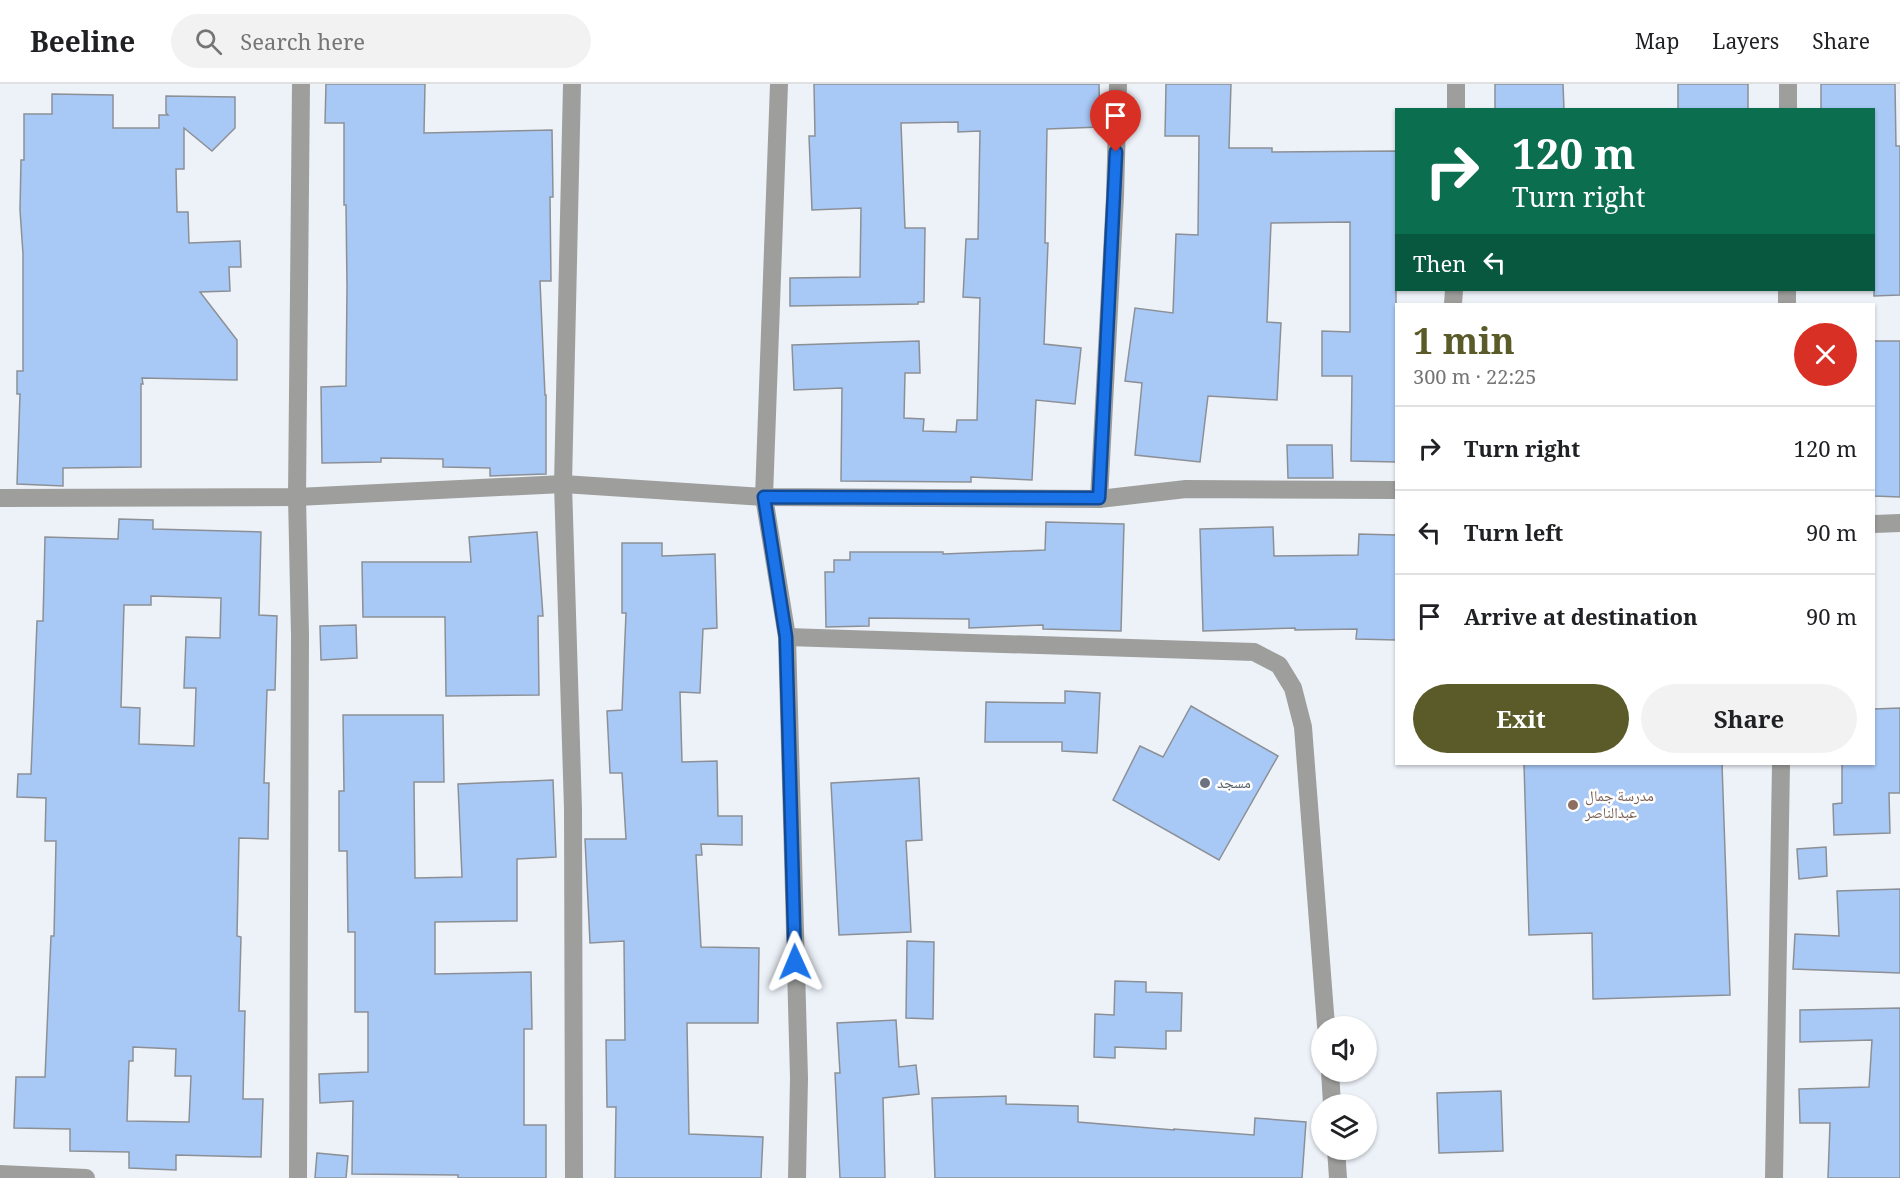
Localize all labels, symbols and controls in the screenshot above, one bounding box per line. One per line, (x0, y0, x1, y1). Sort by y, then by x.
search box (171, 14, 591, 68)
text: Beeline (30, 22, 135, 60)
icon: search (192, 25, 225, 58)
text: Search here (240, 26, 365, 56)
text: Map (1635, 27, 1679, 55)
text: Layers (1712, 27, 1779, 55)
text: Share (1812, 27, 1870, 55)
pin (1090, 90, 1141, 152)
icon: arrive (1099, 99, 1132, 132)
text: 120 m (1512, 124, 1636, 181)
icon: right (1413, 132, 1491, 210)
text: Turn right (1512, 178, 1645, 215)
icon: left (1478, 246, 1511, 279)
text: Then (1413, 248, 1466, 278)
text: 1 min (1413, 316, 1515, 365)
button: close (1794, 323, 1857, 386)
text: 300 m · 22:25 (1413, 363, 1536, 390)
icon: right (1413, 432, 1446, 465)
text: Turn right (1464, 433, 1580, 463)
text: 120 m (1794, 433, 1857, 463)
icon: left (1413, 516, 1446, 549)
text: Turn left (1464, 517, 1563, 547)
text: 90 m (1806, 517, 1857, 547)
icon: arrive (1413, 600, 1446, 633)
text: Arrive at destination (1464, 601, 1698, 631)
text: 90 m (1806, 601, 1857, 631)
button: Exit (1413, 684, 1629, 753)
button: Share (1641, 684, 1857, 753)
place label: مسجد (1217, 772, 1251, 792)
marker: مسجد (1198, 776, 1212, 790)
place label: مدرسة جمال عبدالناصر (1584, 785, 1654, 822)
marker: مدرسة جمال عبدالناصر (1566, 798, 1580, 812)
position arrow (763, 930, 827, 994)
map controls (1311, 1016, 1377, 1160)
button: sound (1311, 1016, 1377, 1082)
button: layers (1311, 1094, 1377, 1160)

